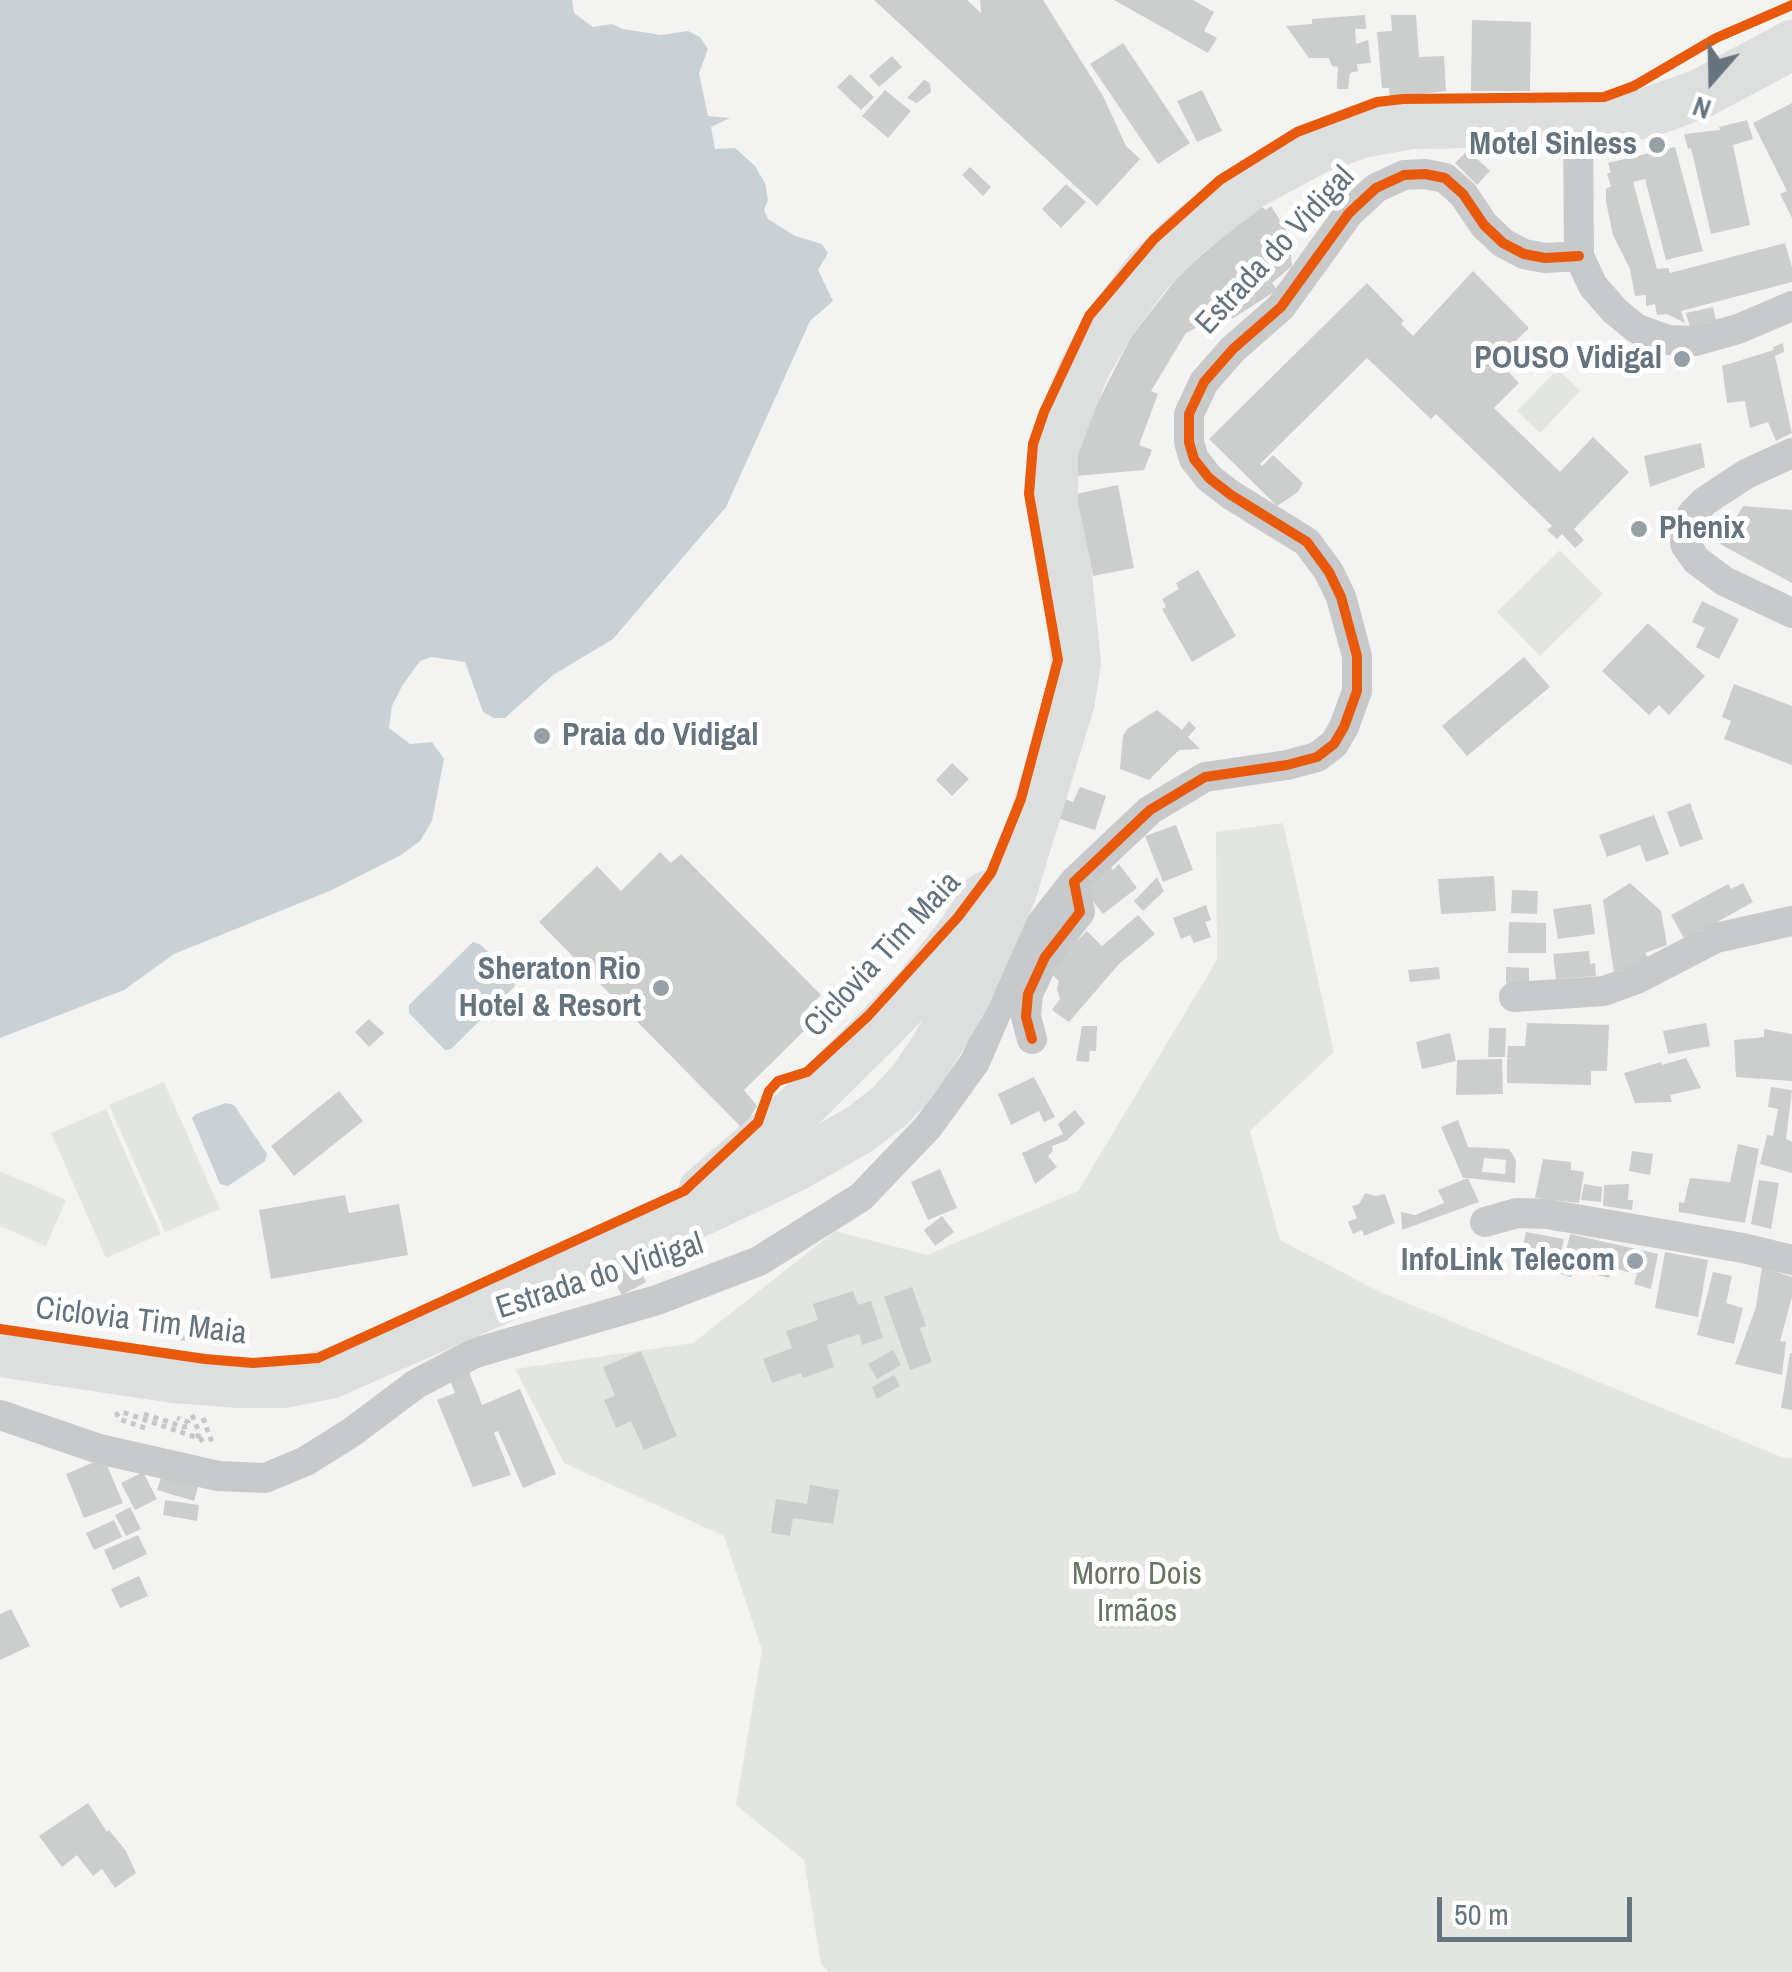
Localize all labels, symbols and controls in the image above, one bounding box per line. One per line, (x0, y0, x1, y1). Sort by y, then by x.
north arrow (1662, 30, 1762, 130)
text: N (1687, 88, 1716, 129)
place label: Motel Sinless (1469, 126, 1637, 164)
marker: Motel Sinless (1646, 134, 1668, 156)
street label: Estrada do Vidigal (1188, 159, 1364, 343)
place label: POUSO Vidigal (1474, 340, 1662, 378)
marker: POUSO Vidigal (1671, 348, 1693, 370)
place label: Phenix (1659, 510, 1745, 548)
marker: Phenix (1628, 518, 1650, 540)
place label: Praia do Vidigal (562, 717, 758, 755)
marker: Praia do Vidigal (531, 725, 553, 747)
street label: Ciclovia Tim Maia (797, 864, 969, 1046)
place label: Sheraton Rio Hotel & Resort (459, 951, 641, 1026)
marker: Sheraton Rio Hotel & Resort (650, 977, 672, 999)
street label: Estrada do Vidigal (492, 1225, 708, 1329)
place label: InfoLink Telecom (1401, 1242, 1615, 1280)
marker: InfoLink Telecom (1624, 1250, 1646, 1272)
street label: Ciclovia Tim Maia (33, 1290, 249, 1354)
park label: Morro Dois Irmãos (1072, 1556, 1202, 1631)
scale bar (1442, 1877, 1637, 1939)
text: 50 m (1454, 1894, 1509, 1934)

